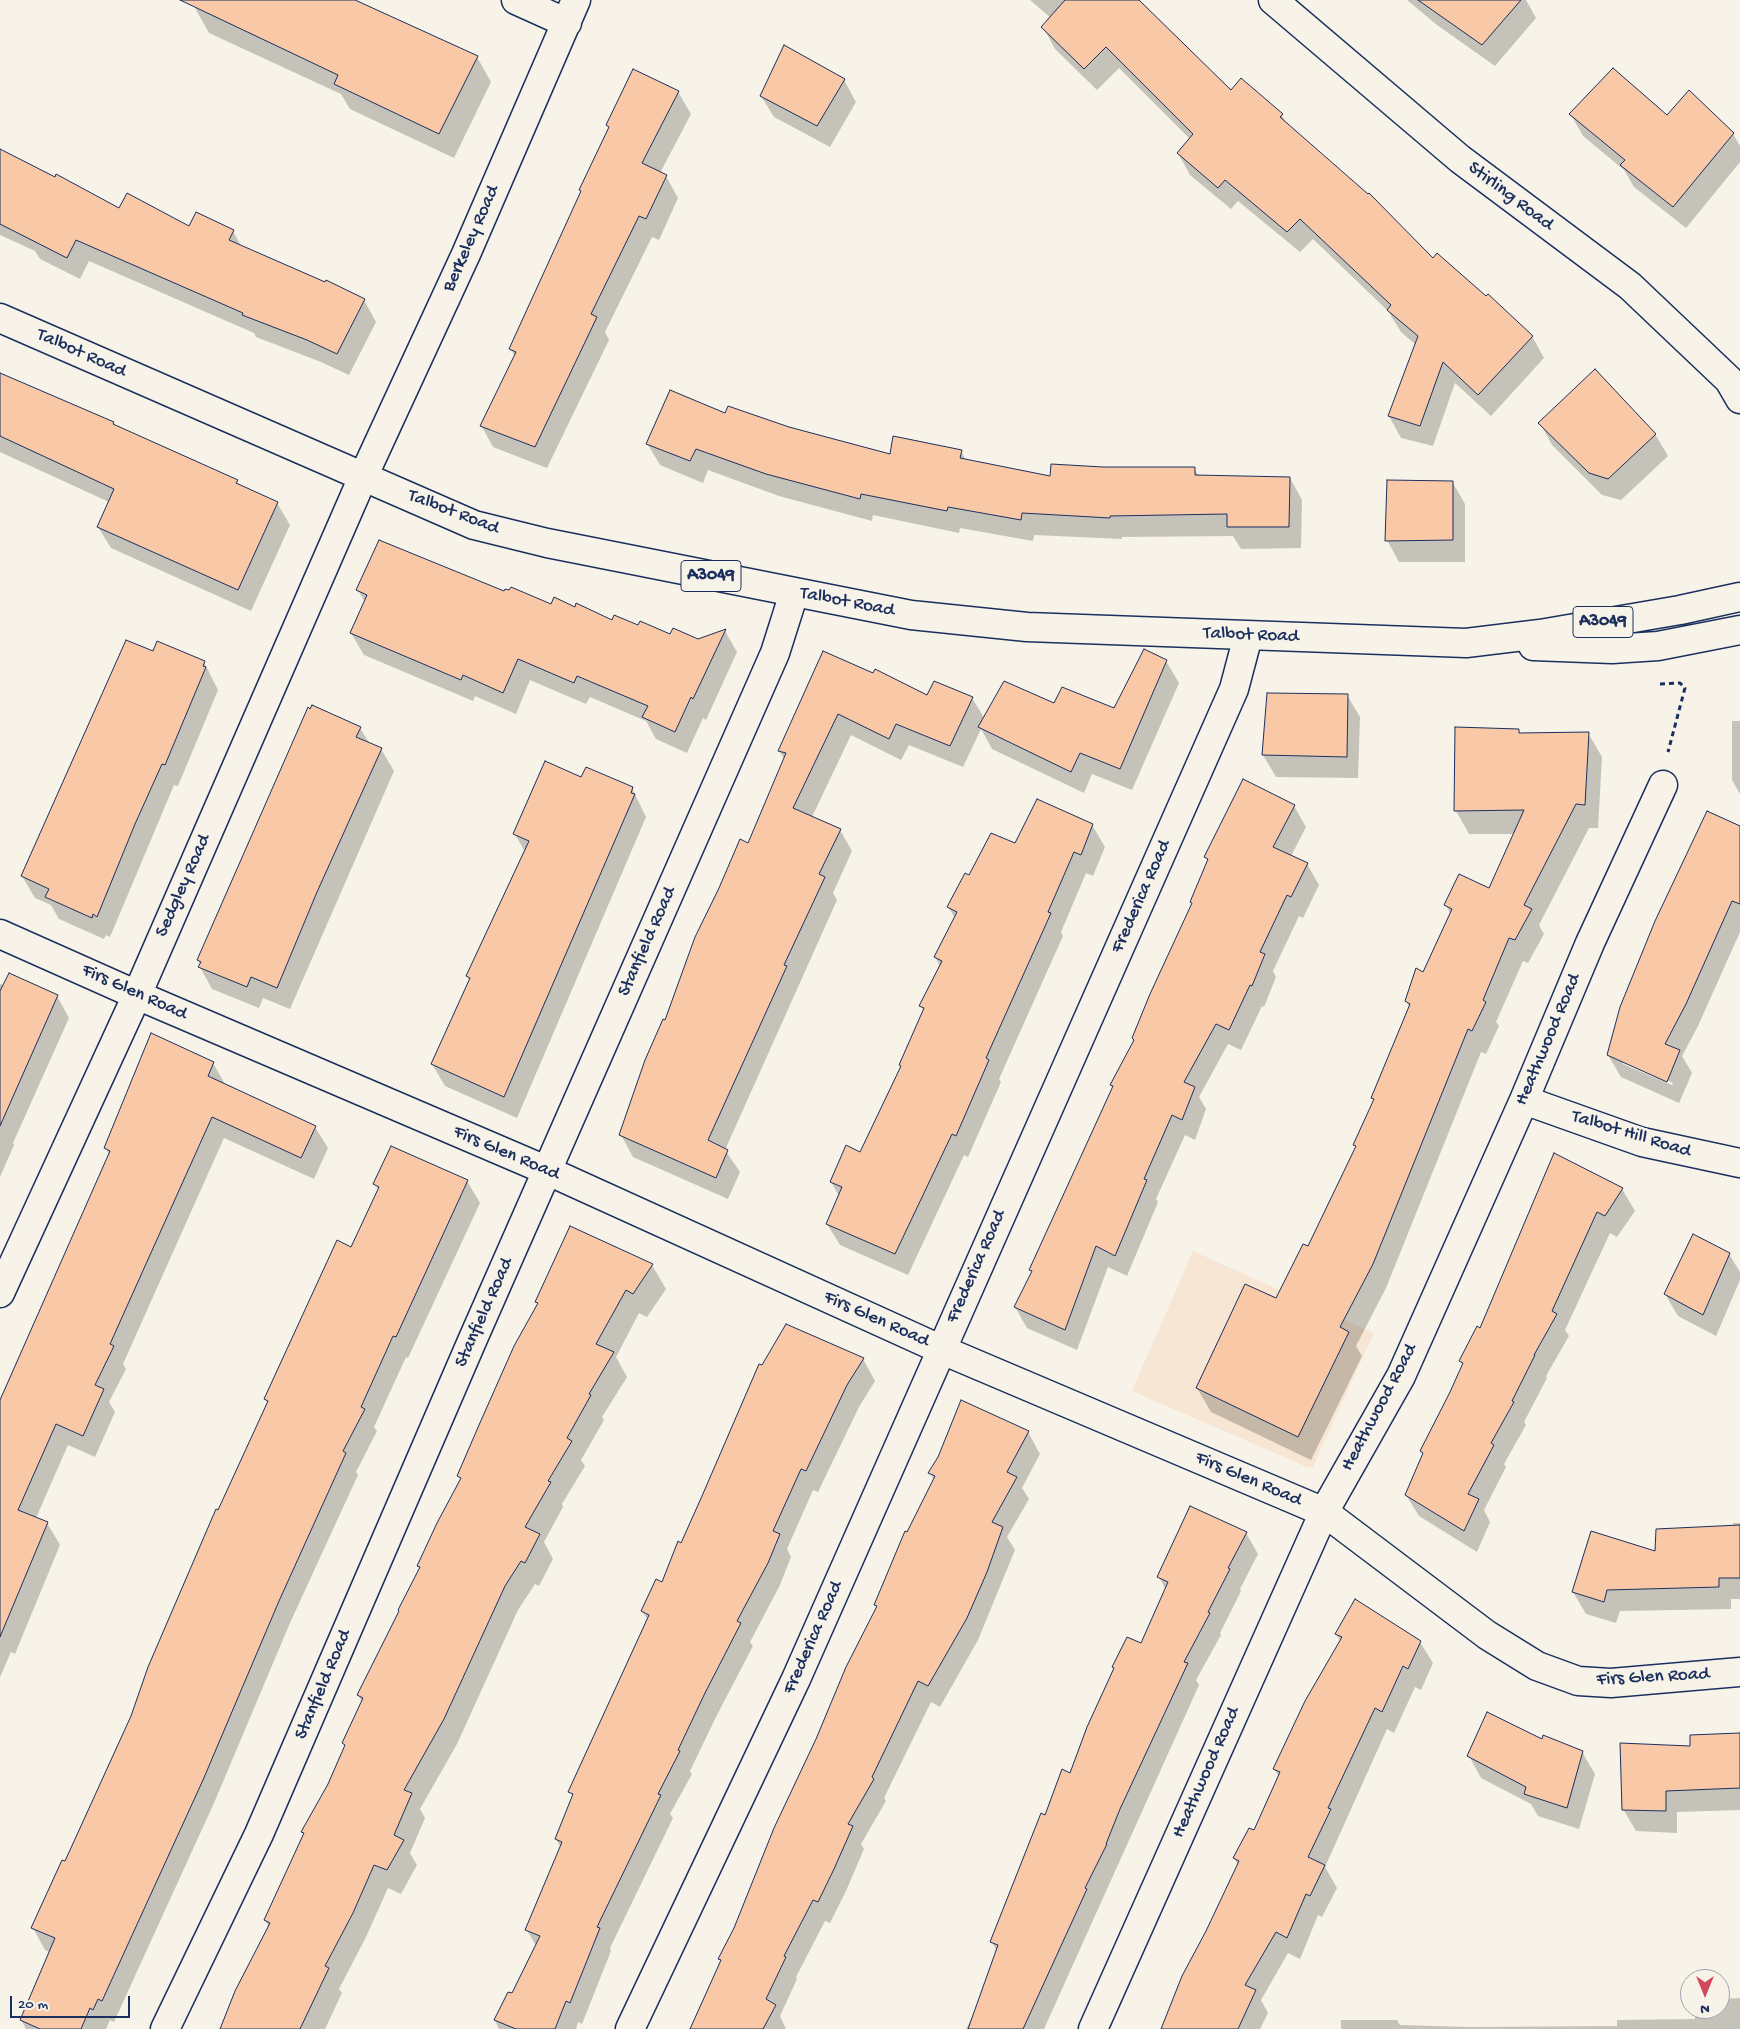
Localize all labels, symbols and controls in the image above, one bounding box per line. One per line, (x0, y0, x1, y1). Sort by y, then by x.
street label: Stirling Road (1463, 157, 1557, 237)
street label: Berkeley Road (438, 182, 506, 296)
street label: Talbot Road (33, 324, 129, 384)
street label: Talbot Road (404, 485, 502, 541)
road number: A3049 (681, 560, 741, 592)
street label: Talbot Road (798, 583, 896, 623)
road number: A3049 (1573, 606, 1633, 638)
street label: Talbot Road (1203, 623, 1299, 649)
street label: Sedgley Road (151, 831, 217, 941)
street label: Frederica Road (1107, 837, 1177, 957)
street label: Stanfield Road (614, 884, 682, 1000)
street label: Firs Glen Road (78, 960, 190, 1026)
street label: Heathwood Road (1511, 971, 1587, 1109)
street label: Talbot Hill Road (1569, 1106, 1693, 1164)
street label: Firs Glen Road (450, 1121, 562, 1187)
street label: Frederica Road (942, 1207, 1012, 1327)
street label: Stanfield Road (451, 1255, 519, 1371)
street label: Firs Glen Road (820, 1287, 932, 1353)
street label: Heathwood Road (1337, 1341, 1423, 1475)
street label: Firs Glen Road (1192, 1447, 1304, 1513)
street label: Frederica Road (779, 1578, 849, 1698)
street label: Stanfield Road (291, 1627, 357, 1743)
street label: Firs Glen Road (1596, 1664, 1710, 1692)
street label: Heathwood Road (1168, 1704, 1246, 1842)
north arrow (1680, 1969, 1730, 2019)
scale bar (12, 1986, 132, 2018)
text: 20 m (18, 1996, 48, 2014)
text: N (1700, 2000, 1710, 2017)

